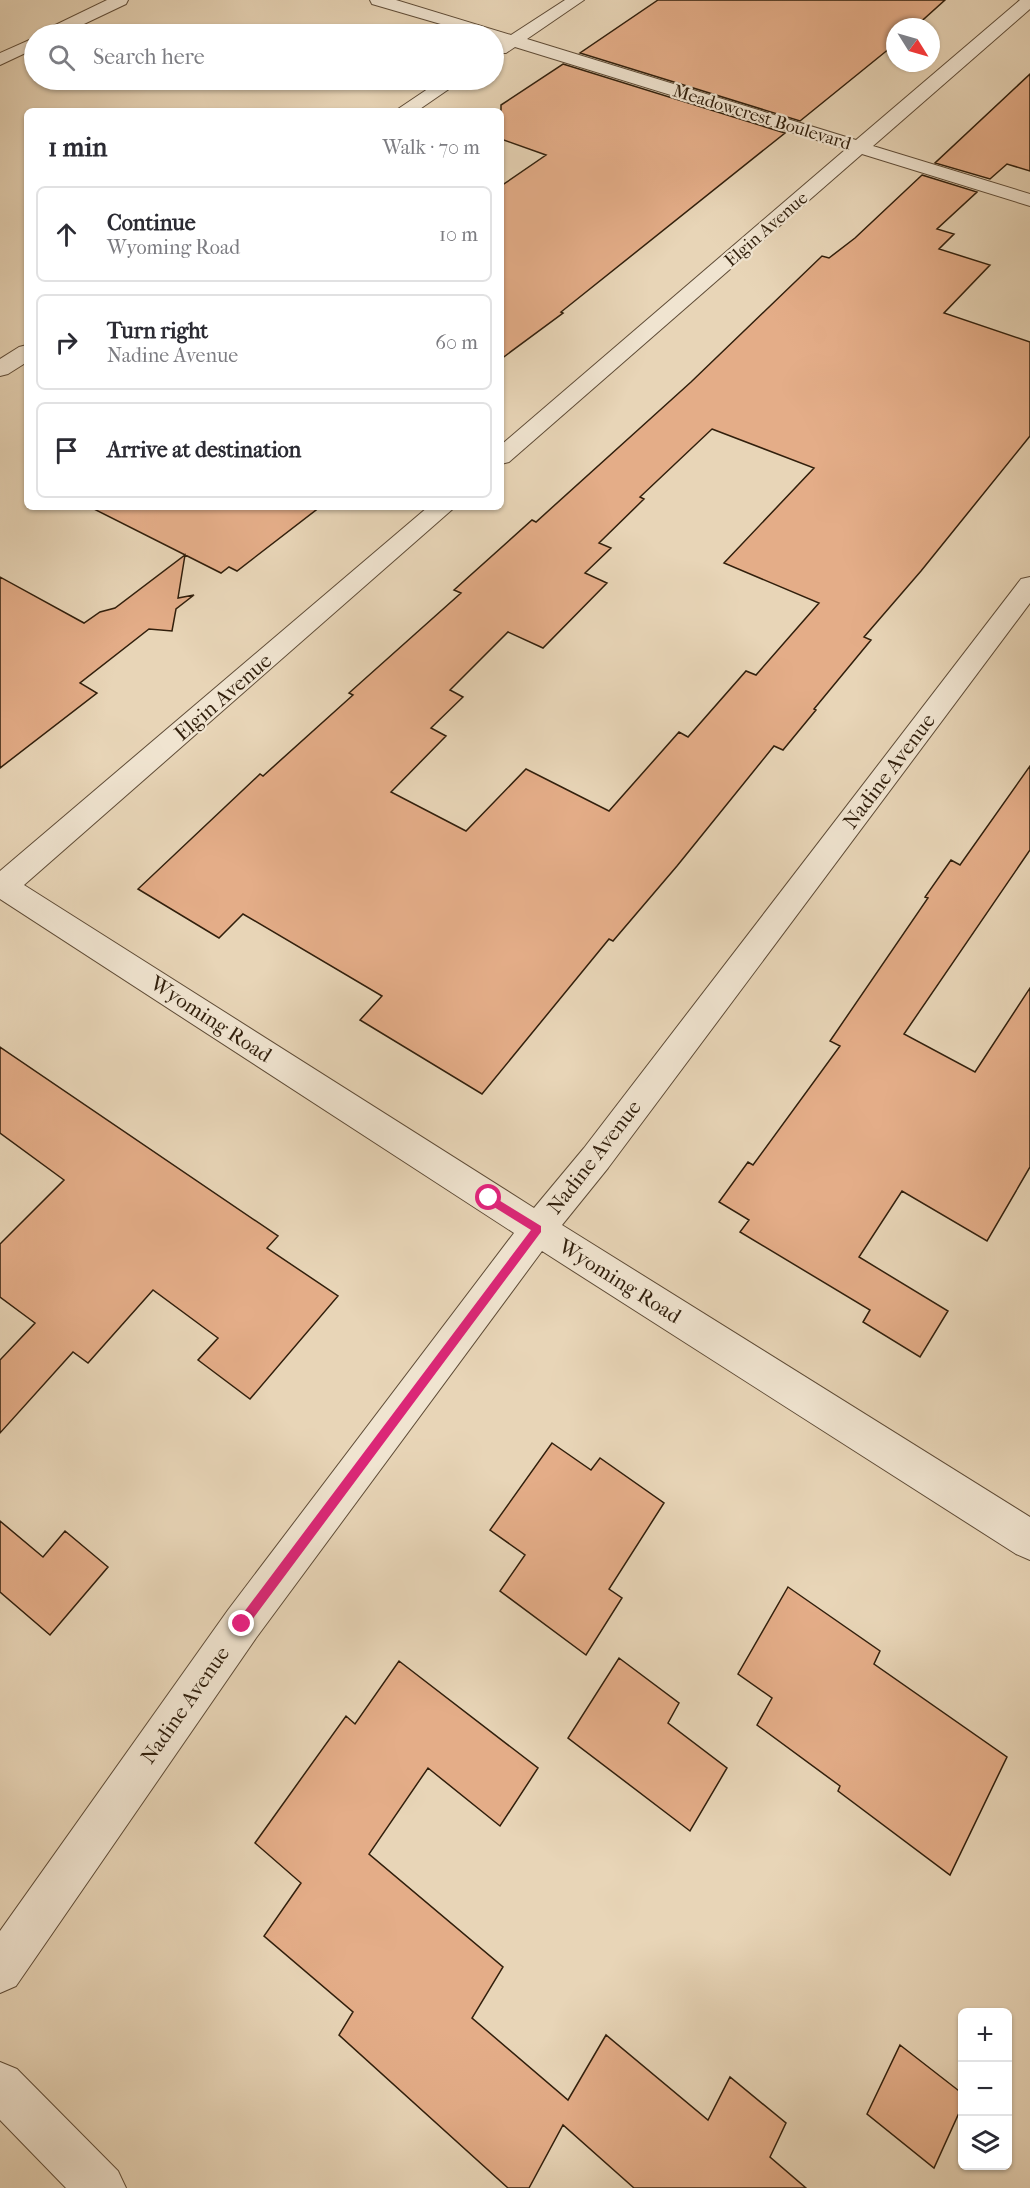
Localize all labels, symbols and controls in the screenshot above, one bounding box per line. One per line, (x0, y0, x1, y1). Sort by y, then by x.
north arrow (886, 18, 940, 72)
search box (24, 24, 504, 90)
icon: search (45, 41, 78, 74)
text: Search here (93, 44, 205, 70)
street label: Meadowcrest Boulevard (670, 80, 854, 155)
text: 1 min (48, 132, 107, 163)
text: Walk · 70 m (383, 136, 480, 159)
street label: Elgin Avenue (720, 187, 812, 271)
text: Continue (107, 210, 196, 236)
icon: ahead (50, 218, 83, 251)
text: 10 m (439, 223, 478, 246)
text: Wyoming Road (107, 236, 240, 259)
text: Turn right (107, 318, 208, 344)
icon: right (50, 326, 83, 359)
text: 60 m (435, 331, 478, 354)
text: Nadine Avenue (107, 344, 238, 367)
icon: arrive (50, 434, 83, 467)
text: Arrive at destination (107, 437, 301, 463)
street label: Elgin Avenue (170, 648, 276, 746)
street label: Nadine Avenue (838, 709, 940, 833)
street label: Wyoming Road (145, 970, 277, 1067)
street label: Nadine Avenue (542, 1095, 646, 1219)
route start (475, 1184, 501, 1210)
street label: Wyoming Road (554, 1233, 686, 1329)
route end (228, 1610, 254, 1636)
street label: Nadine Avenue (136, 1642, 234, 1768)
map controls (958, 2008, 1012, 2170)
button: + (958, 2008, 1012, 2062)
button: − (958, 2062, 1012, 2116)
button: layers (958, 2116, 1012, 2170)

